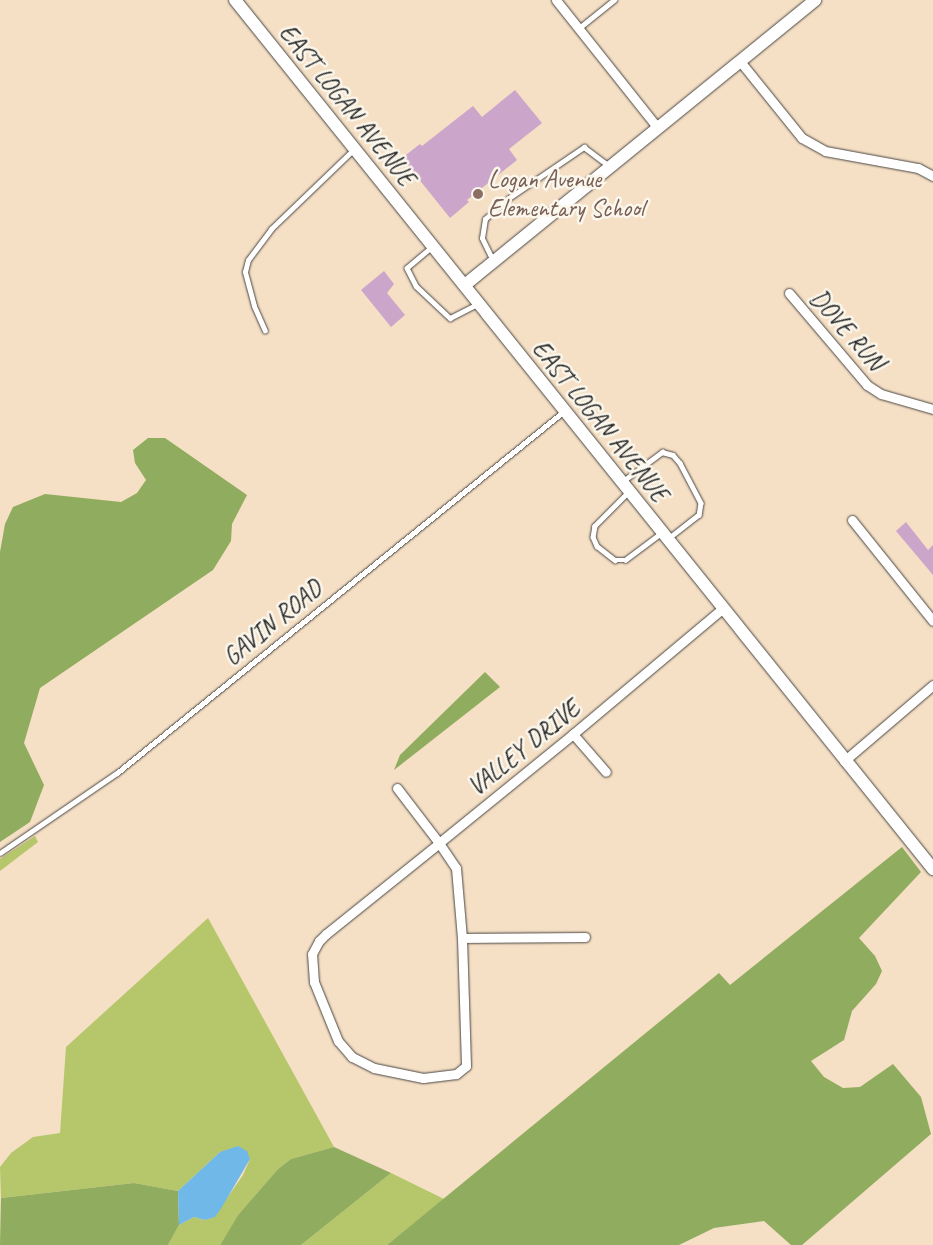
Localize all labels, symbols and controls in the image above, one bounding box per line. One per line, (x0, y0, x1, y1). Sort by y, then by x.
street label: EAST LOGAN AVENUE (273, 19, 421, 191)
place label: Logan Avenue Elementary School (488, 165, 644, 224)
marker: Logan Avenue Elementary School (472, 188, 484, 200)
street label: DOVE RUN (804, 284, 890, 376)
street label: EAST LOGAN AVENUE (526, 335, 674, 507)
street label: GAVIN ROAD (217, 574, 329, 672)
street label: VALLEY DRIVE (462, 694, 586, 802)

